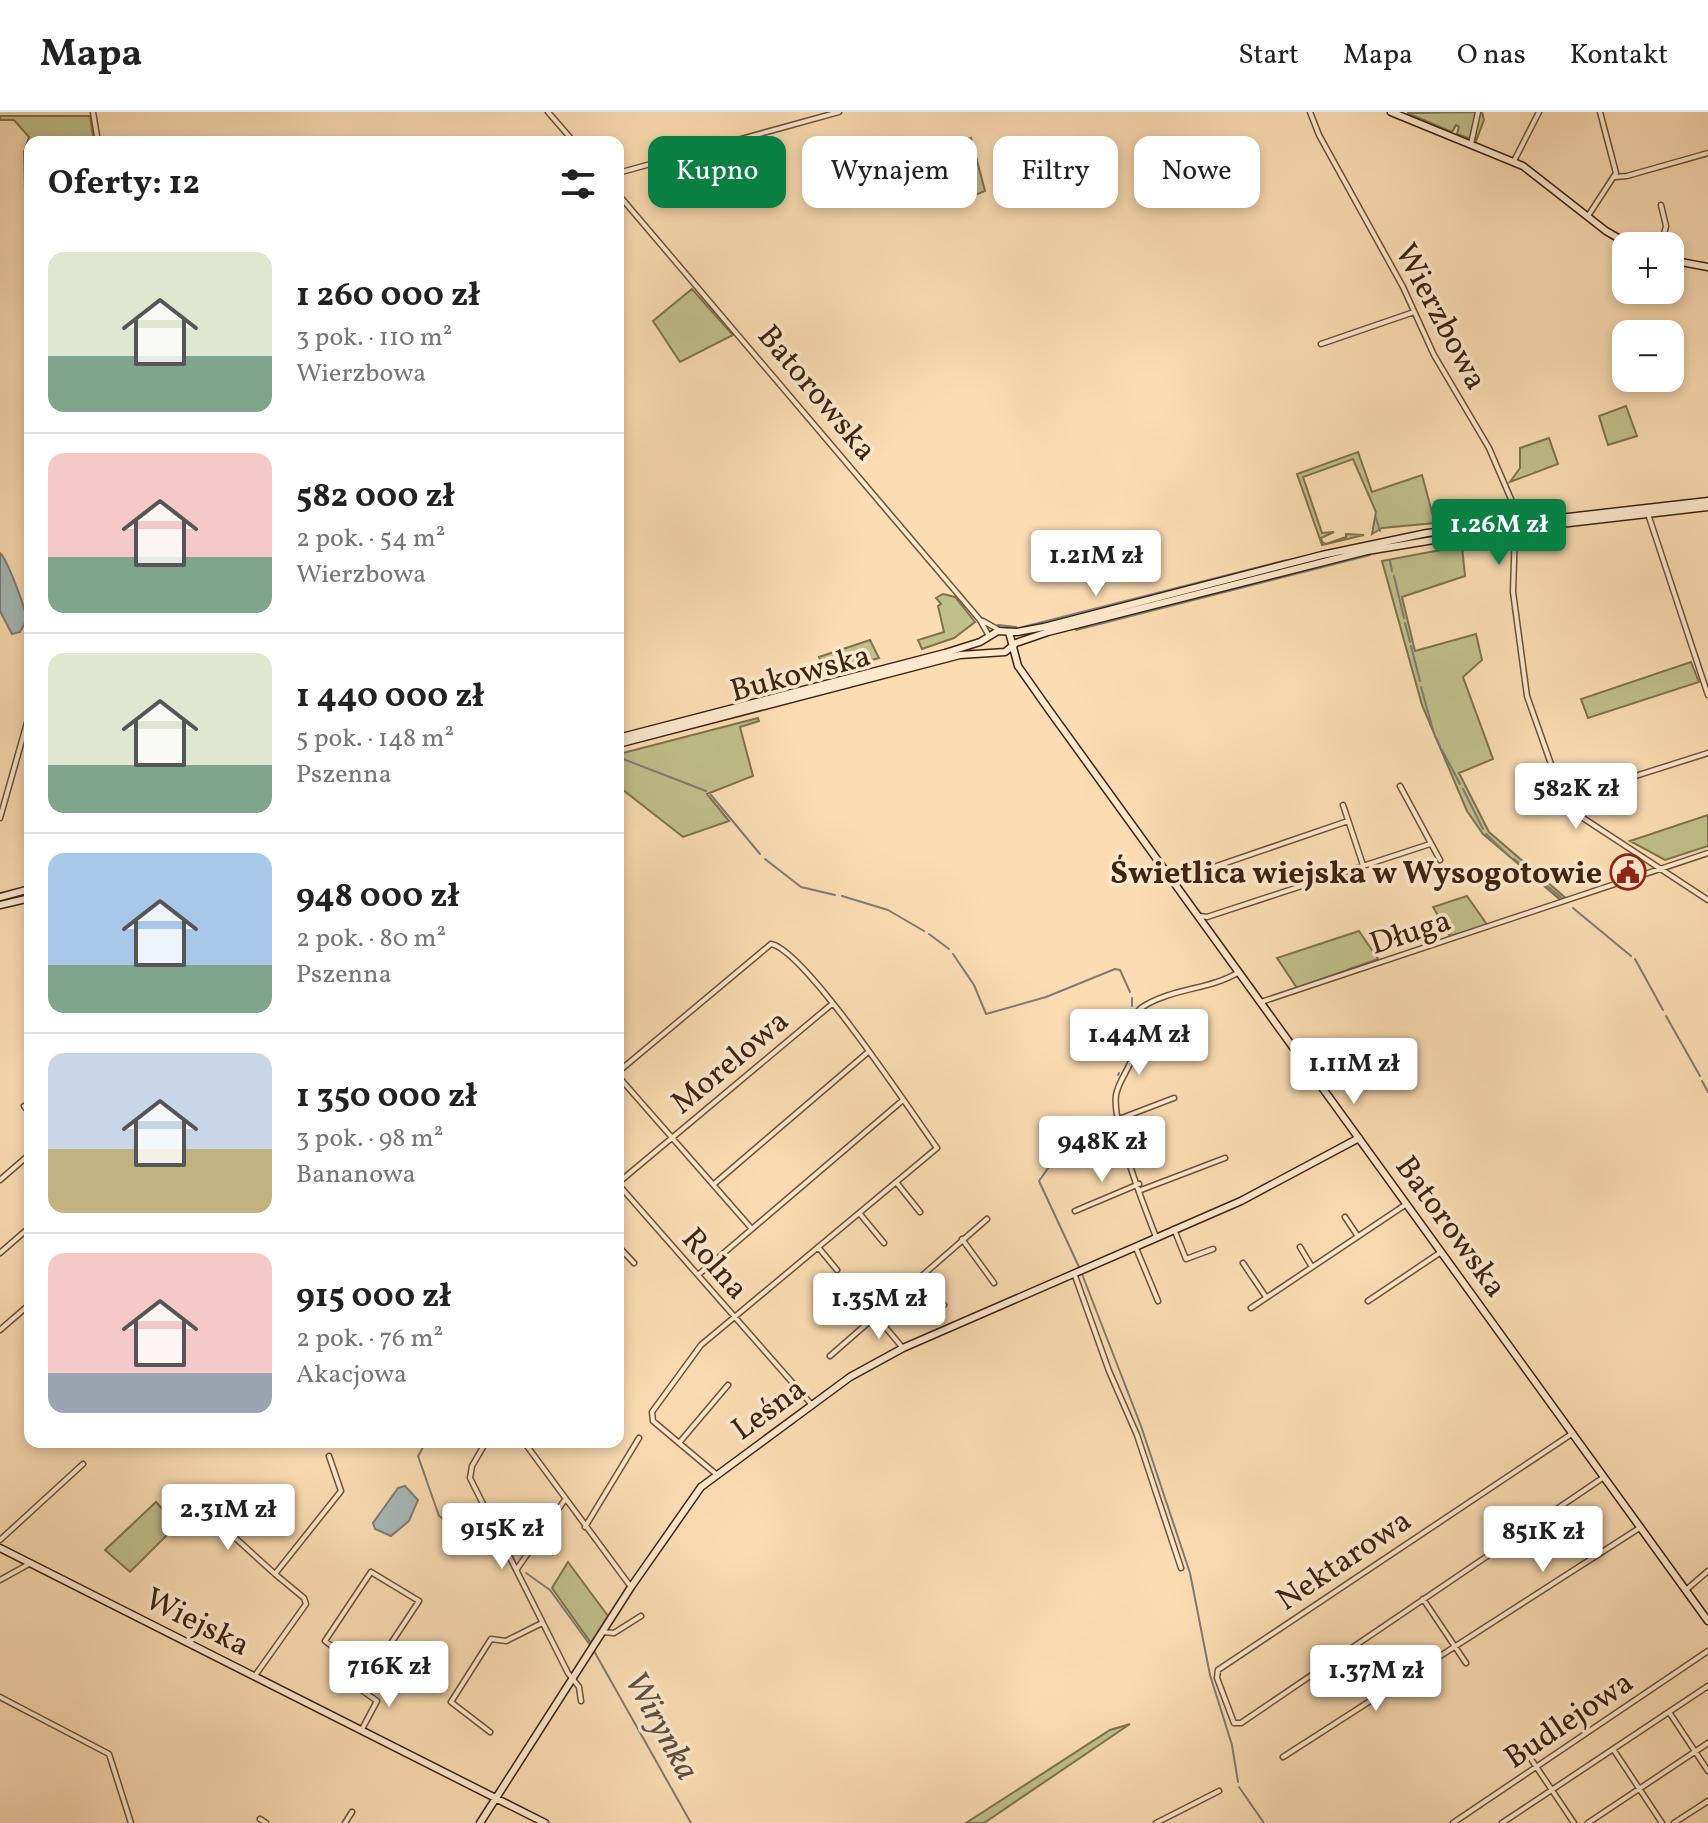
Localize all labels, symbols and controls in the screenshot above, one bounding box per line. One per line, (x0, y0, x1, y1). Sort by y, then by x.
text: Mapa (40, 29, 142, 82)
text: Start (1238, 36, 1299, 75)
text: Mapa (1343, 36, 1413, 75)
text: O nas (1457, 36, 1526, 75)
text: Kontakt (1570, 36, 1668, 75)
chip: Kupno (648, 136, 786, 208)
chip: Wynajem (802, 136, 977, 208)
chip: Filtry (993, 136, 1118, 208)
chip: Nowe (1134, 136, 1260, 208)
text: Oferty: 12 (48, 161, 200, 208)
icon: filters (556, 162, 600, 206)
map controls (1612, 232, 1684, 392)
button: + (1612, 232, 1684, 304)
street label: Wierzbowa (1382, 236, 1496, 399)
text: 1 260 000 zł (296, 273, 480, 320)
icon: home (112, 284, 208, 380)
street label: Batorowska (746, 316, 886, 471)
text: 3 pok. · 110 m² (296, 320, 452, 356)
button: − (1612, 320, 1684, 392)
text: Wierzbowa (296, 356, 426, 392)
text: 582 000 zł (296, 474, 454, 521)
icon: home (112, 485, 208, 581)
pin: 1.26M zł (1416, 499, 1582, 567)
text: 1.26M zł (1450, 507, 1548, 543)
text: 2 pok. · 54 m² (296, 521, 445, 557)
pin: 1.21M zł (1013, 530, 1179, 598)
text: 1.21M zł (1049, 538, 1143, 574)
text: Wierzbowa (296, 557, 426, 593)
street label: Bukowska (726, 635, 876, 715)
text: 1 440 000 zł (296, 674, 484, 721)
icon: home (112, 685, 208, 781)
text: 5 pok. · 148 m² (296, 721, 454, 757)
text: Pszenna (296, 757, 392, 793)
pin: 582K zł (1502, 763, 1650, 831)
text: 582K zł (1533, 771, 1619, 807)
place label: Świetlica wiejska w Wysogotowie (1110, 853, 1602, 897)
public building icon: Świetlica wiejska w Wysogotowie (1609, 853, 1647, 891)
text: 948 000 zł (296, 874, 459, 921)
icon: home (112, 885, 208, 981)
street label: Długa (1365, 900, 1457, 968)
text: 2 pok. · 80 m² (296, 921, 446, 957)
text: Pszenna (296, 957, 392, 993)
street label: Morelowa (662, 1001, 799, 1126)
pin: 1.44M zł (1056, 1009, 1222, 1077)
text: 1.44M zł (1088, 1017, 1190, 1053)
pin: 1.11M zł (1271, 1038, 1437, 1106)
text: 1.11M zł (1308, 1046, 1400, 1082)
text: 1 350 000 zł (296, 1074, 477, 1121)
icon: home (112, 1085, 208, 1181)
pin: 948K zł (1028, 1116, 1176, 1184)
text: 3 pok. · 98 m² (296, 1121, 443, 1157)
text: 948K zł (1057, 1124, 1147, 1160)
street label: Batorowska (1383, 1148, 1516, 1308)
text: Bananowa (296, 1157, 416, 1193)
street label: Rolna (670, 1219, 757, 1311)
pin: 1.35M zł (796, 1273, 962, 1341)
text: 915 000 zł (296, 1274, 451, 1321)
text: 1.35M zł (831, 1281, 927, 1317)
icon: home (112, 1285, 208, 1381)
text: 2 pok. · 76 m² (296, 1321, 443, 1357)
text: Akacjowa (296, 1357, 407, 1393)
street label: Leśna (724, 1369, 816, 1452)
pin: 2.31M zł (145, 1484, 311, 1552)
text: 2.31M zł (180, 1492, 276, 1528)
street label: Nektarowa (1268, 1500, 1421, 1623)
pin: 915K zł (428, 1503, 576, 1571)
pin: 851K zł (1469, 1506, 1617, 1574)
text: 915K zł (460, 1511, 544, 1547)
text: 851K zł (1502, 1514, 1584, 1550)
street label: Wiejska (137, 1579, 257, 1669)
pin: 716K zł (315, 1641, 463, 1709)
pin: 1.37M zł (1293, 1645, 1459, 1713)
text: 716K zł (347, 1649, 431, 1685)
text: 1.37M zł (1328, 1653, 1424, 1689)
street label: Budlejowa (1496, 1662, 1643, 1781)
water label: Wirynka (611, 1664, 709, 1790)

